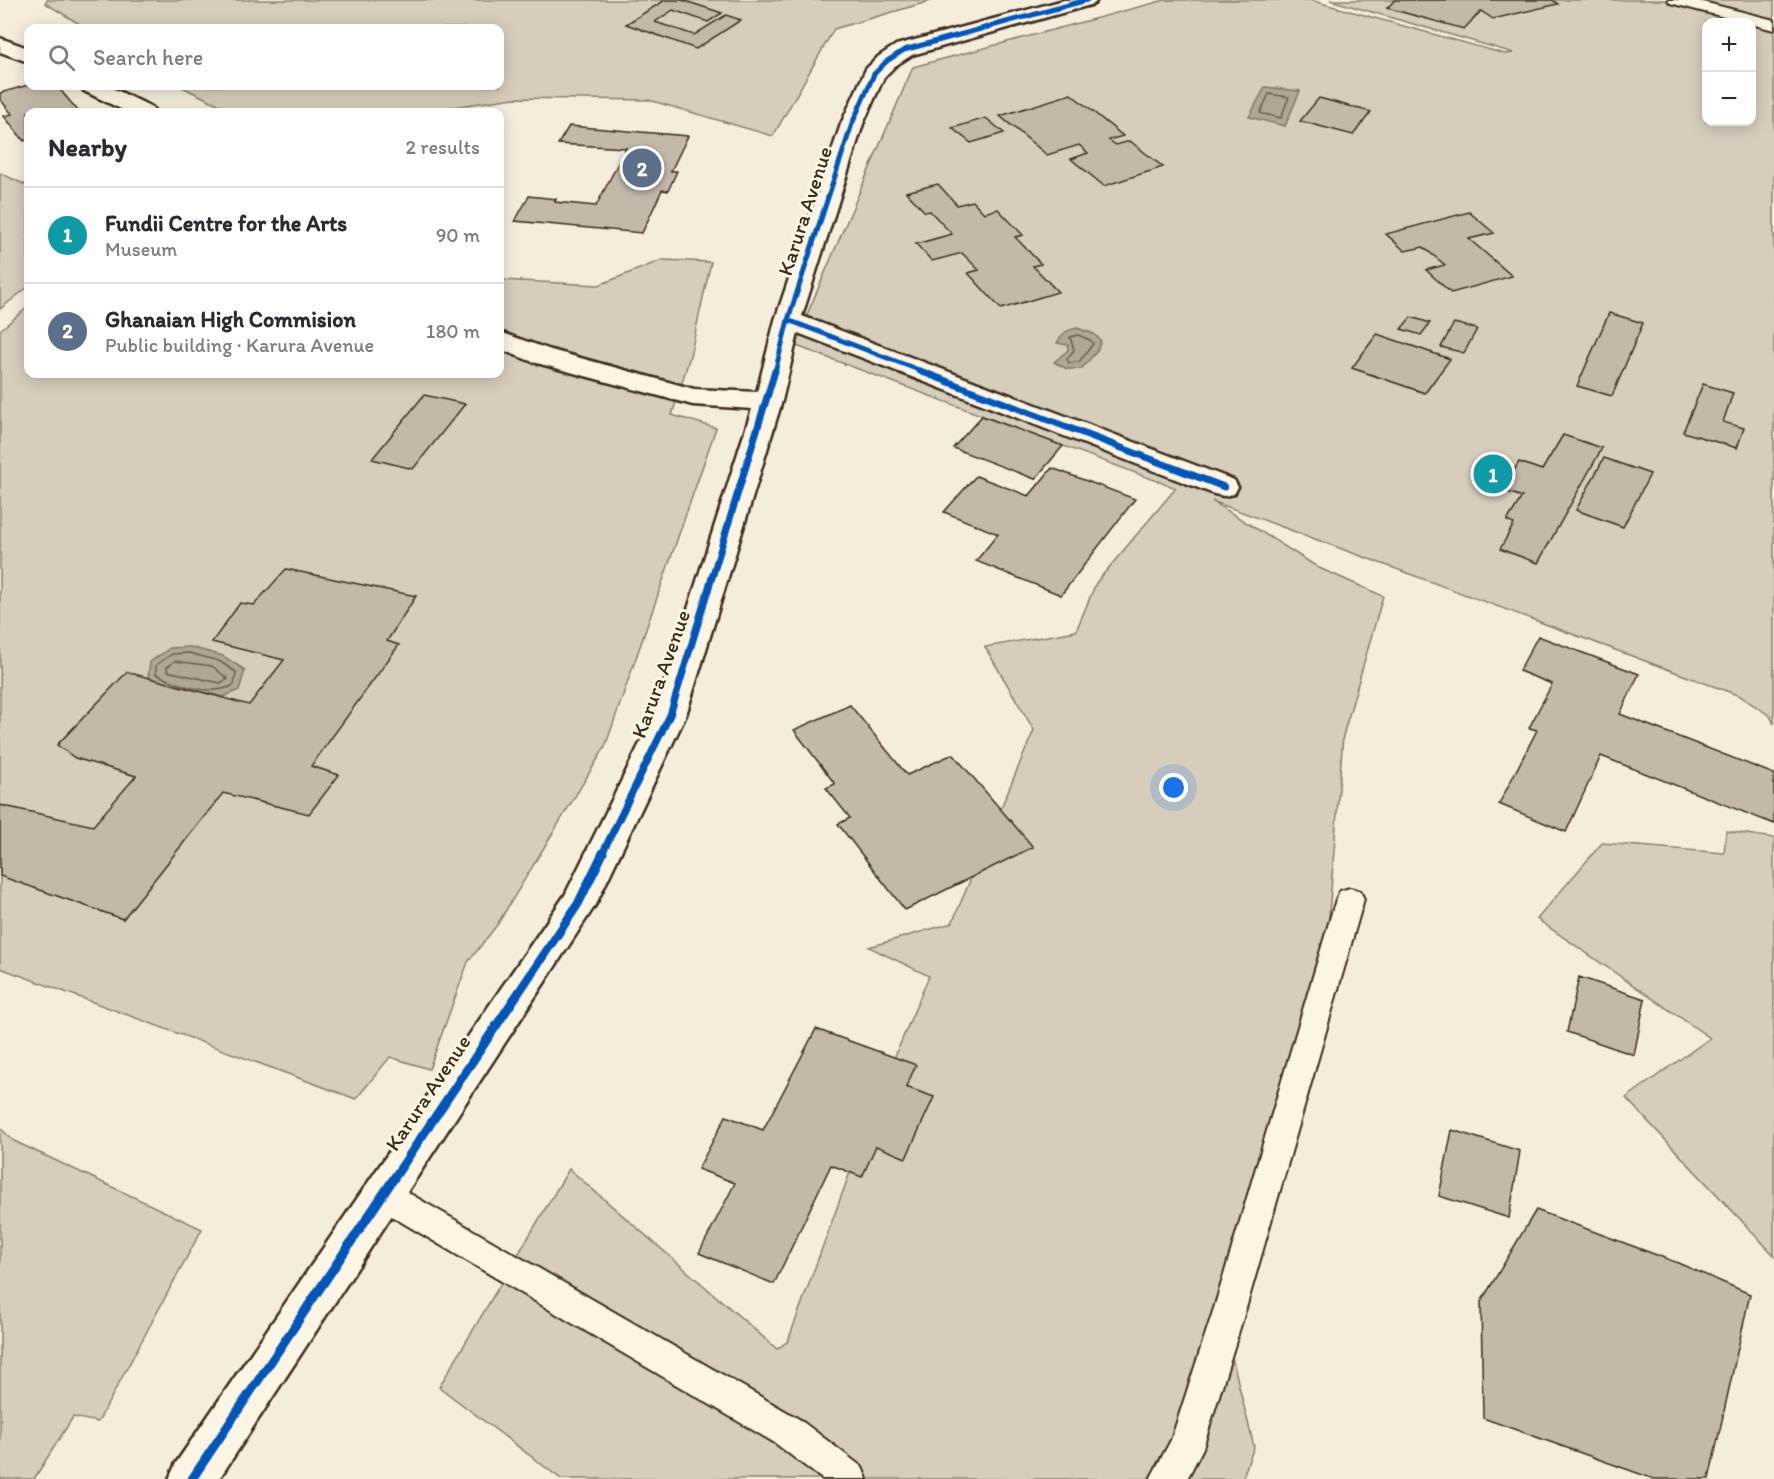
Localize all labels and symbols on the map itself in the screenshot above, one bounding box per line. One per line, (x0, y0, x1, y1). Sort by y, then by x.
street label: Karura Avenue (772, 143, 837, 279)
pin: 2 (622, 146, 662, 190)
pin: 1 (1474, 452, 1512, 496)
street label: Karura Avenue (626, 606, 695, 741)
your location (1159, 773, 1188, 802)
street label: Karura Avenue (380, 1030, 476, 1155)

